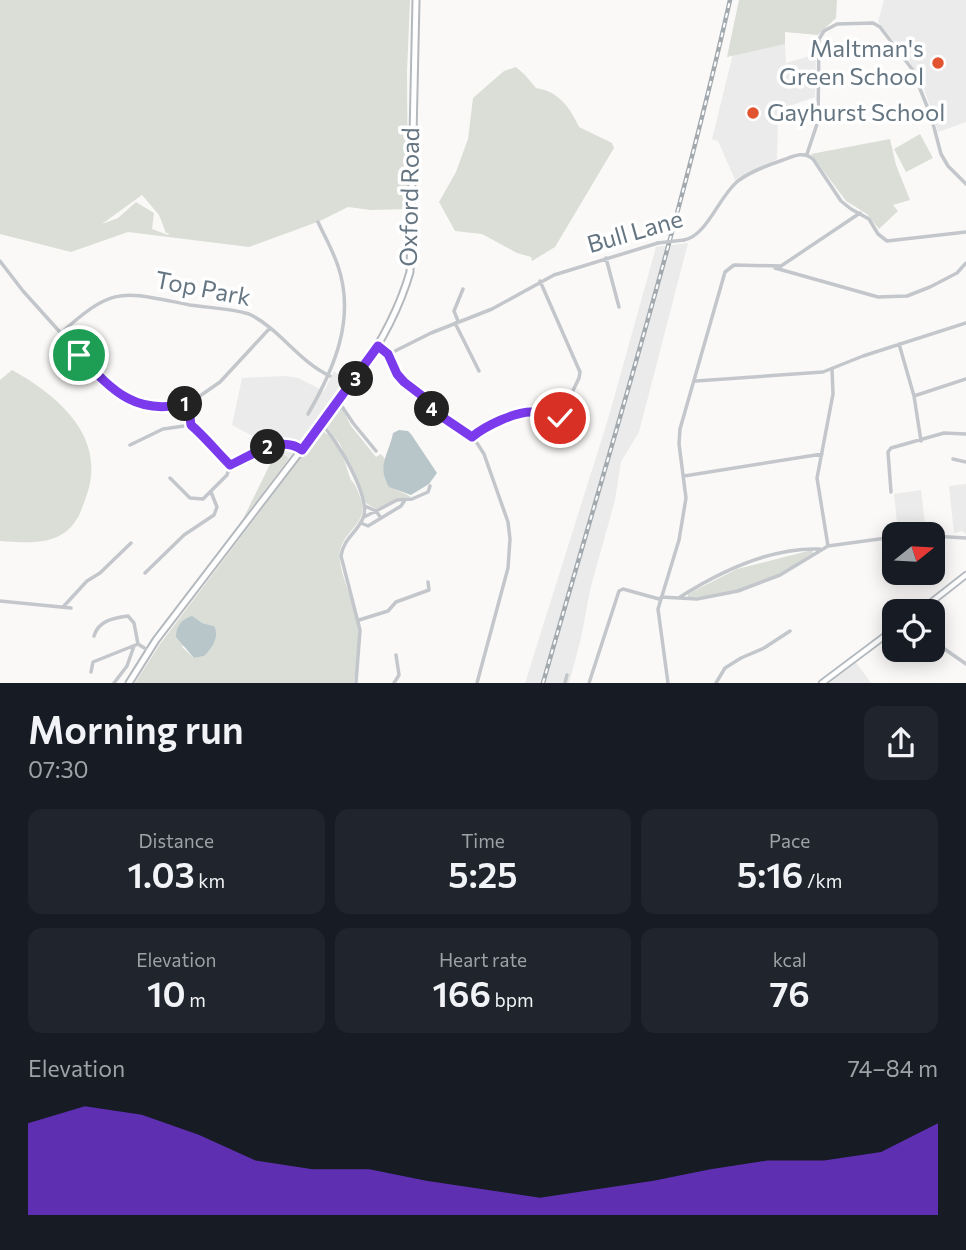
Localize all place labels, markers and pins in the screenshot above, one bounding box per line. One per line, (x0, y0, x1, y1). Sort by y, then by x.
place label: Maltman's Green School (779, 33, 924, 90)
marker: Maltman's Green School (930, 55, 946, 71)
place label: Gayhurst School (767, 97, 945, 126)
marker: Gayhurst School (745, 105, 761, 121)
pin (49, 325, 109, 385)
pin: 3 (338, 362, 374, 396)
pin: 1 (168, 386, 202, 422)
pin (530, 388, 590, 448)
pin: 4 (414, 392, 450, 426)
pin: 2 (250, 430, 286, 464)

